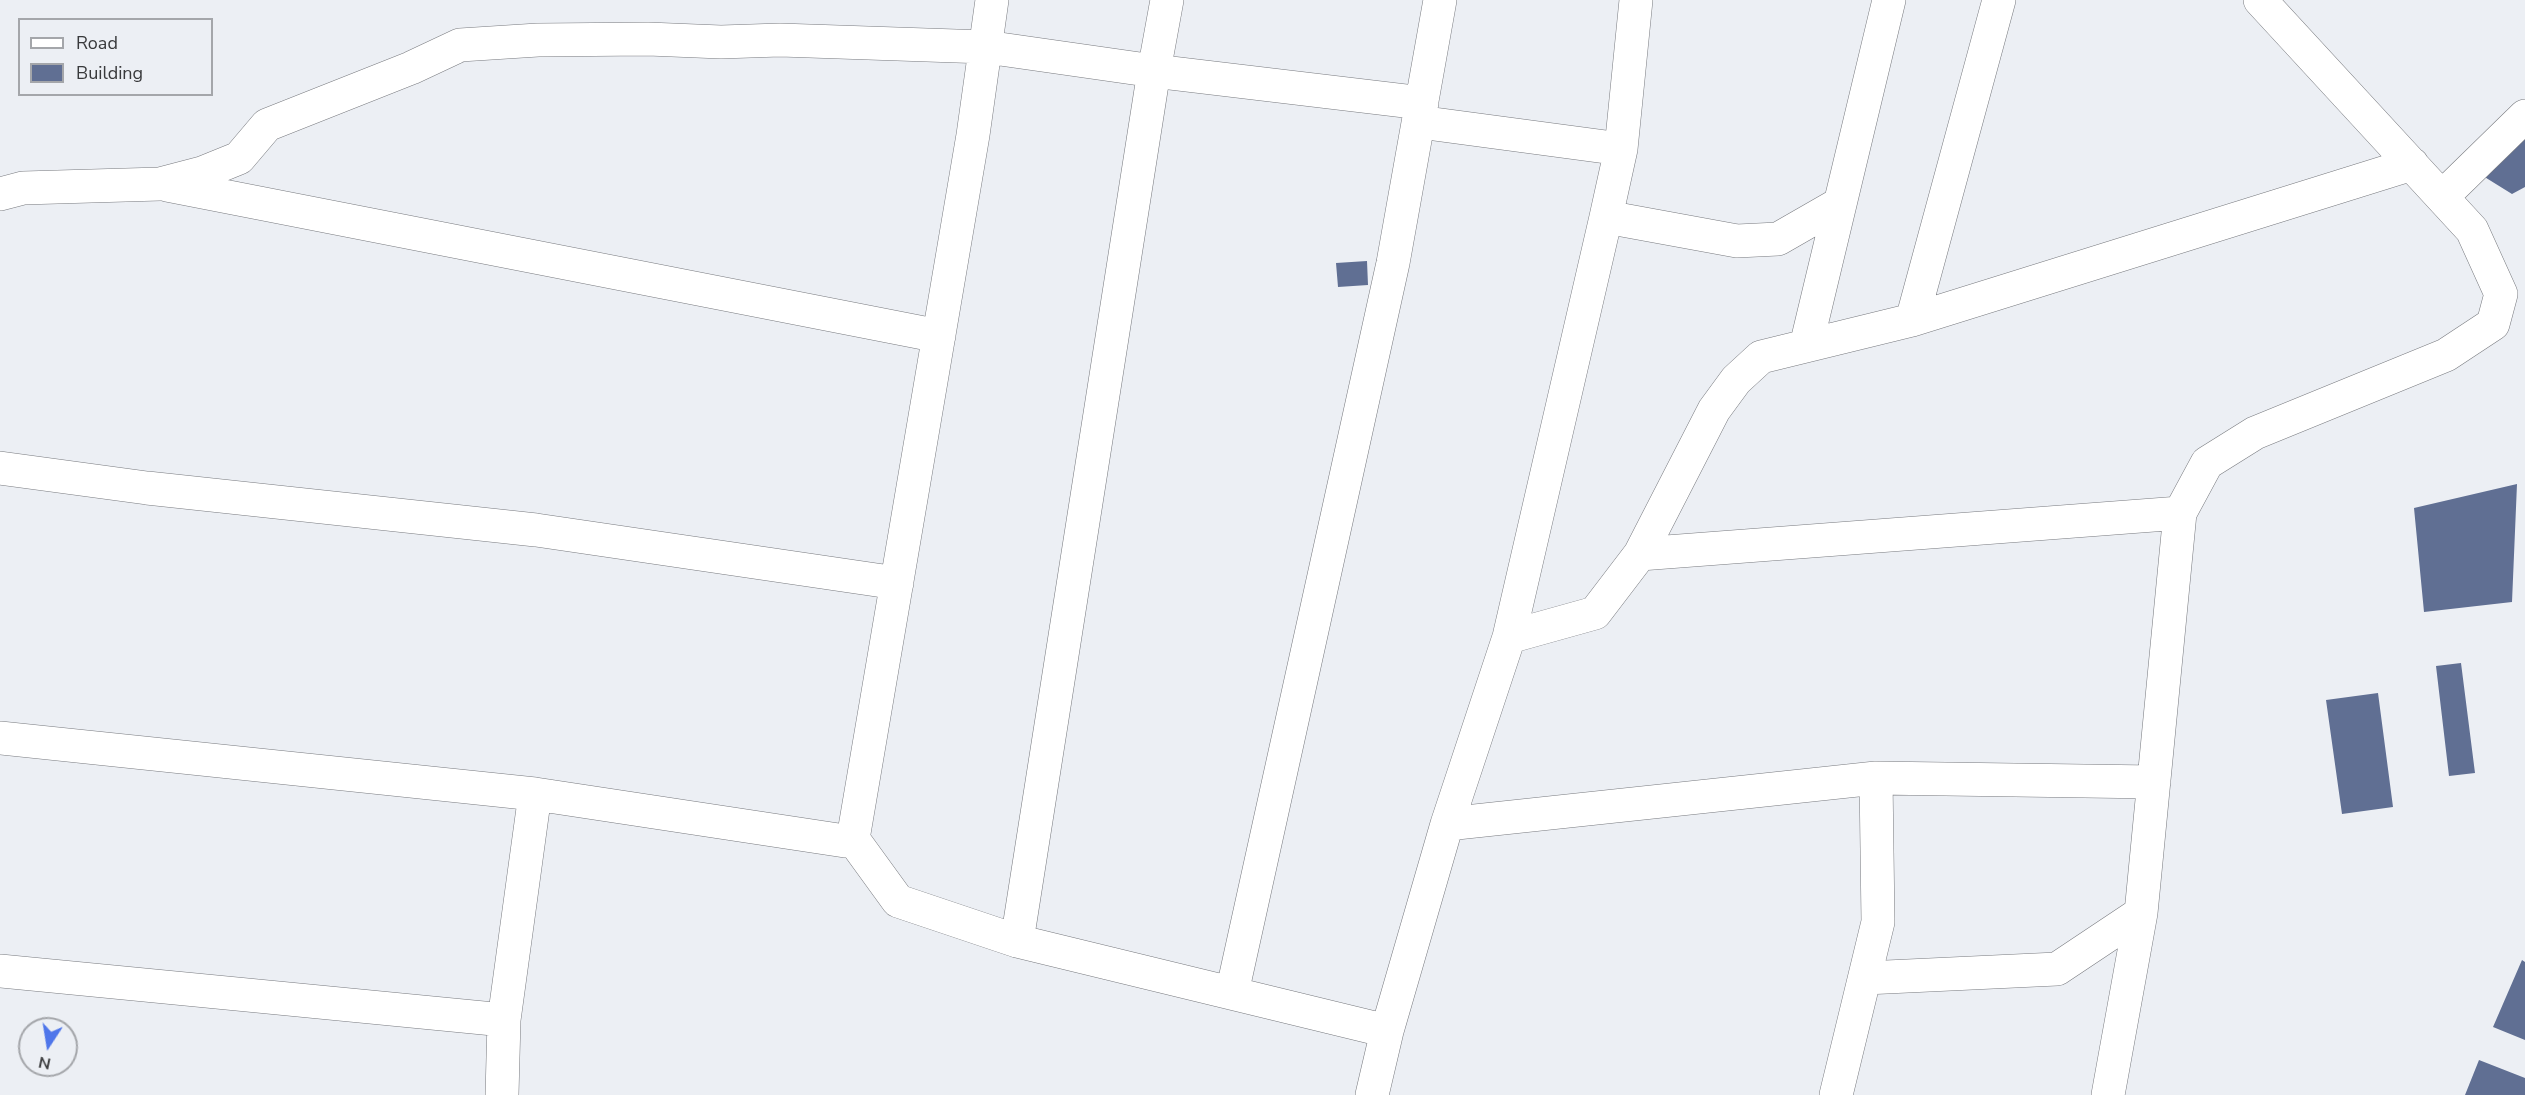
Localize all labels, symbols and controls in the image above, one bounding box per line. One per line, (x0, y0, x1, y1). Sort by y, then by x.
legend (18, 18, 213, 96)
text: Road (76, 31, 118, 55)
text: Building (76, 61, 143, 85)
north arrow (18, 1017, 78, 1077)
text: N (37, 1051, 53, 1075)

